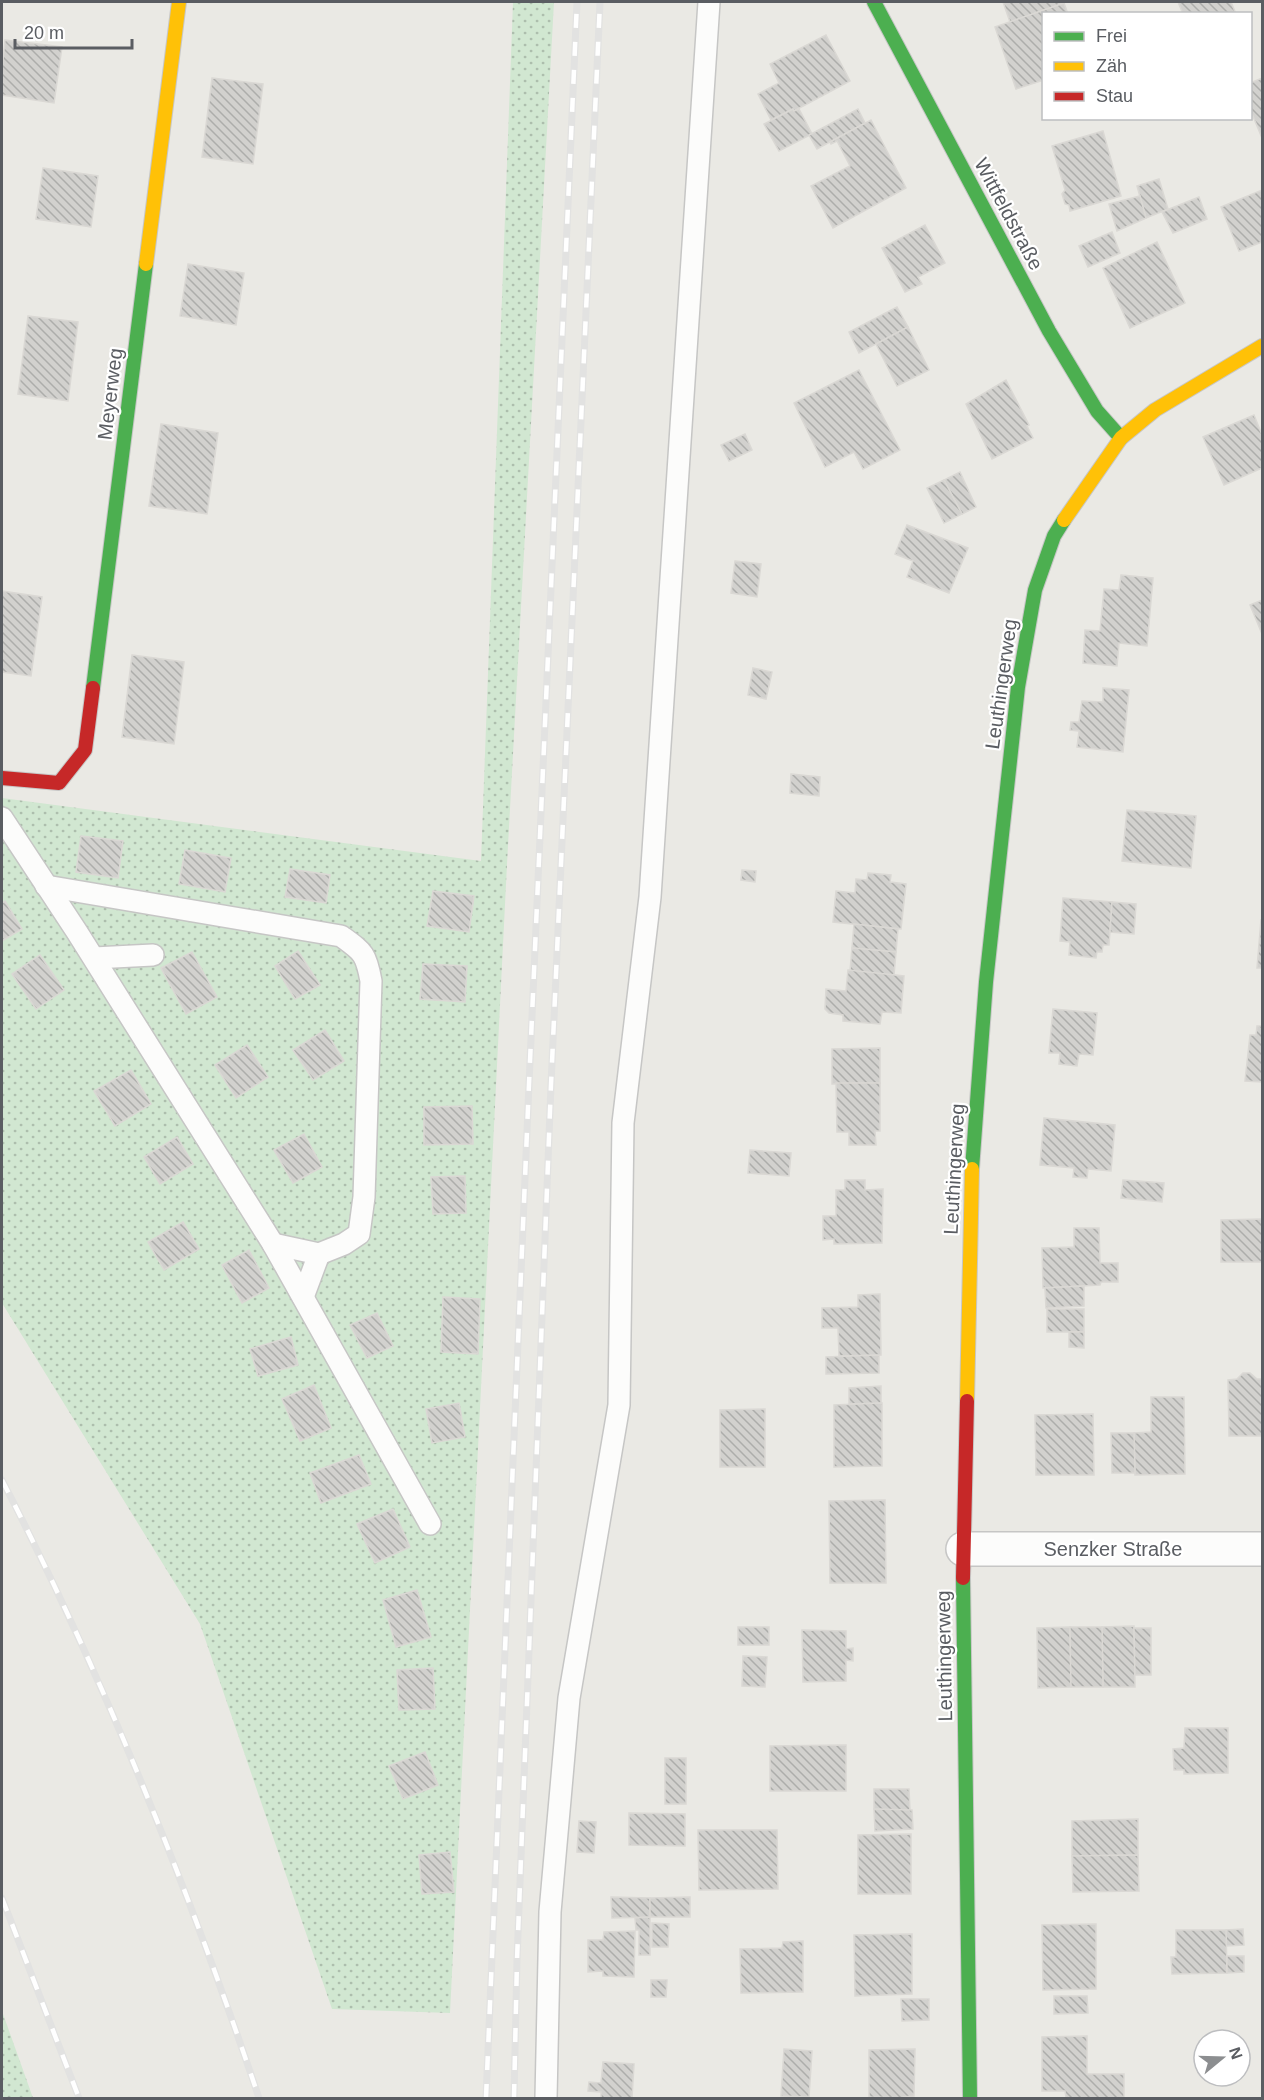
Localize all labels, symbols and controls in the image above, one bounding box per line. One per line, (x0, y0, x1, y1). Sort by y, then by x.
scale bar (15, 12, 132, 50)
legend (1042, 12, 1252, 120)
text: 20 m (24, 23, 64, 43)
text: Frei (1096, 26, 1127, 46)
text: Zäh (1096, 56, 1127, 76)
text: Stau (1096, 86, 1133, 106)
street label: Wittfeldstraße (970, 154, 1048, 274)
street label: Meyerweg (93, 347, 127, 441)
street label: Leuthingerweg (981, 617, 1021, 751)
street label: Leuthingerweg (940, 1103, 968, 1235)
street label: Senzker Straße (1044, 1538, 1182, 1560)
street label: Leuthingerweg (932, 1590, 956, 1722)
north arrow (1192, 2028, 1252, 2088)
text: N (1226, 2045, 1246, 2062)

